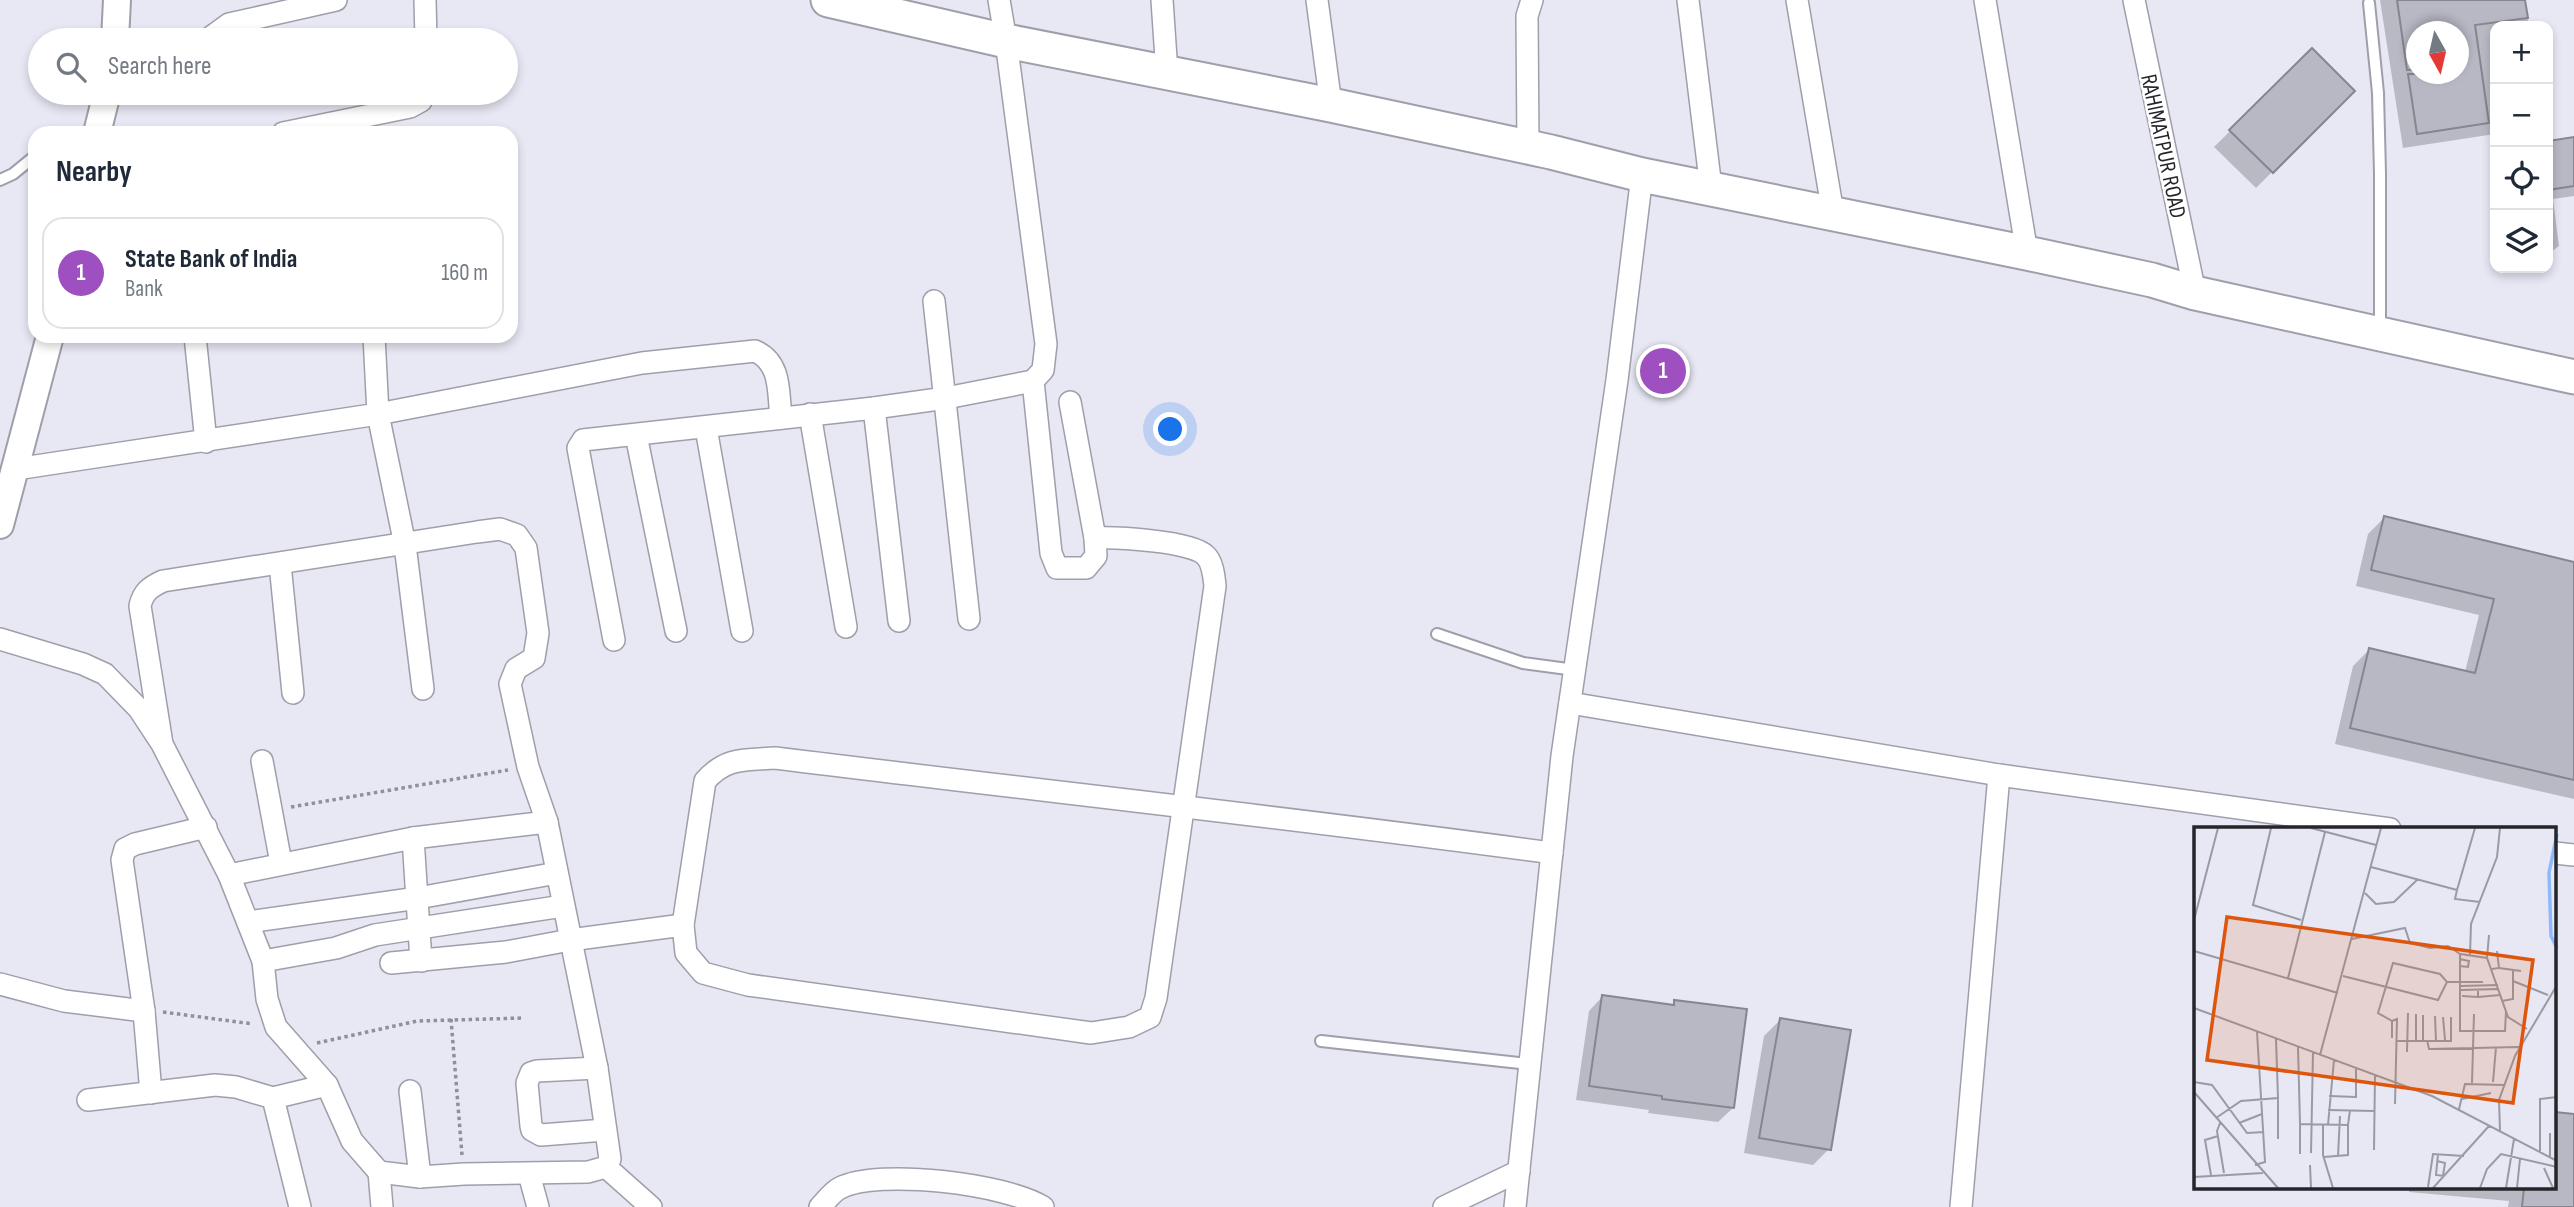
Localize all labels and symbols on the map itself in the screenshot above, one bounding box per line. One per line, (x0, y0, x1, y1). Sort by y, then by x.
north arrow (2406, 21, 2469, 84)
street label: RAHIMATPUR ROAD (2134, 72, 2192, 221)
pin: 1 (1640, 345, 1686, 397)
your location (1153, 412, 1187, 446)
inset map (2194, 827, 2556, 1190)

